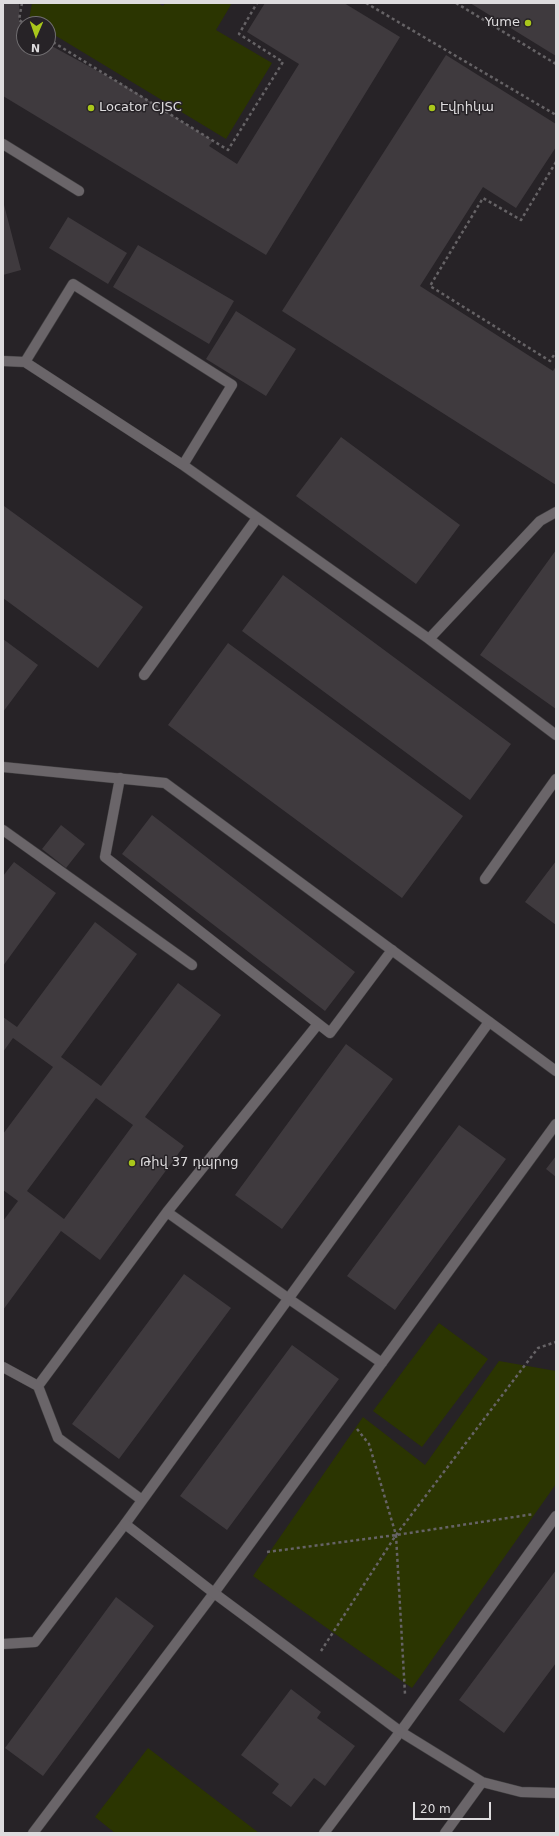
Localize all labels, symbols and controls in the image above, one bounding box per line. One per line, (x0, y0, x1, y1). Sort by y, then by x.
place label: Yume (485, 15, 520, 31)
north arrow (16, 16, 56, 56)
marker: Yume (523, 18, 533, 28)
text: N (31, 41, 40, 54)
place label: Locator CJSC (99, 100, 182, 116)
place label: Էվրիկա (440, 100, 494, 116)
marker: Locator CJSC (86, 103, 96, 113)
marker: Էվրիկա (427, 103, 437, 113)
place label: Թիվ 37 դպրոց (140, 1155, 238, 1171)
marker: Թիվ 37 դպրոց (127, 1158, 137, 1168)
scale bar (415, 1794, 493, 1820)
text: 20 m (420, 1802, 451, 1816)

